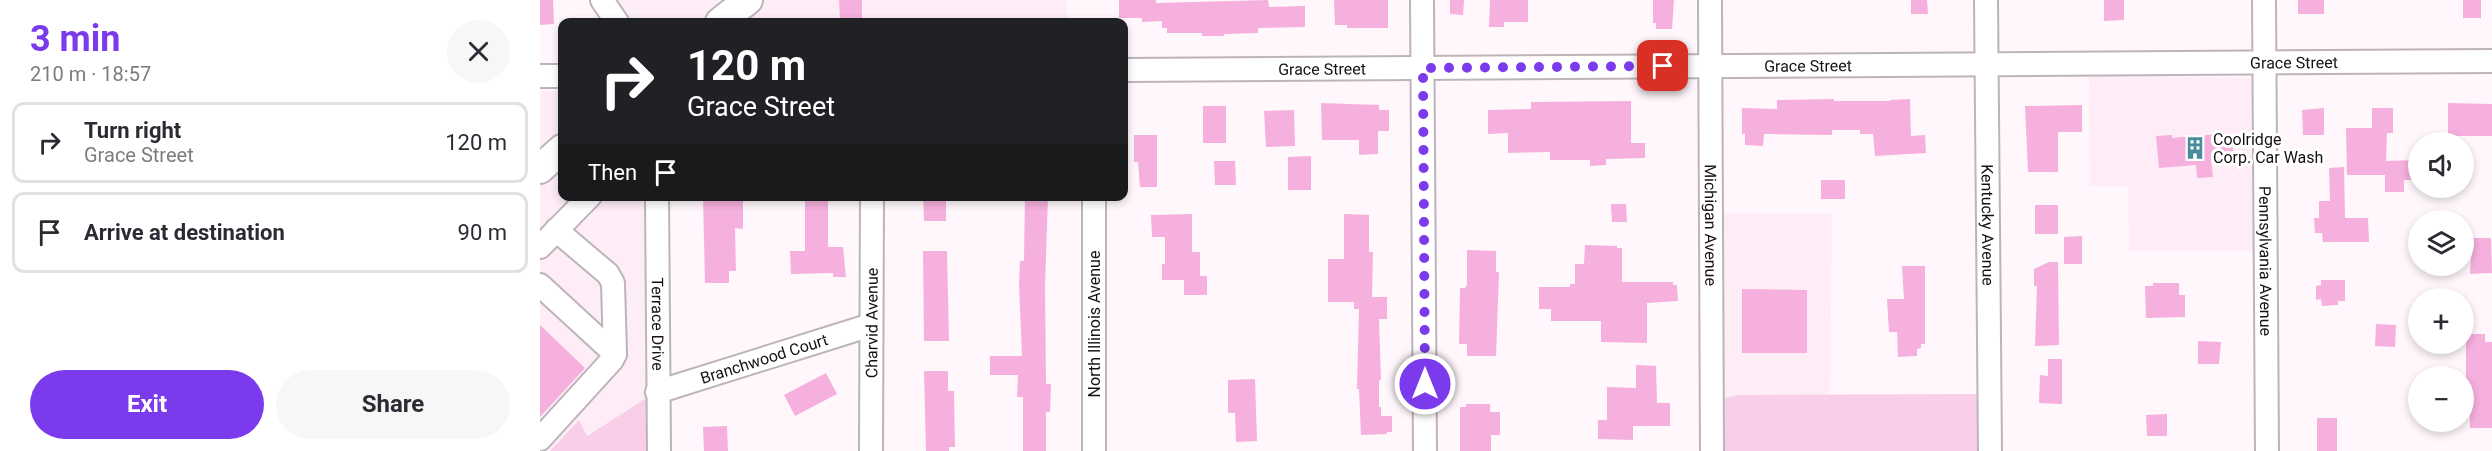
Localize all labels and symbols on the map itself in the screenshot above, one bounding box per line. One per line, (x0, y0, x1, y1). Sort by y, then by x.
pin (1637, 40, 1688, 91)
street label: Grace Street (2250, 53, 2338, 73)
street label: Grace Street (1764, 56, 1852, 76)
street label: Grace Street (1278, 59, 1366, 79)
place label: Coolridge Corp. Car Wash (2213, 130, 2323, 167)
building icon: Coolridge Corp. Car Wash (2182, 135, 2208, 161)
street label: Michigan Avenue (1701, 164, 1720, 286)
street label: Kentucky Avenue (1977, 164, 1998, 286)
street label: Pennsylvania Avenue (2255, 186, 2275, 336)
street label: North Illinois Avenue (1085, 251, 1104, 397)
street label: Charvid Avenue (862, 268, 882, 378)
street label: Terrace Drive (648, 277, 667, 371)
street label: Branchwood Court (698, 330, 830, 388)
position arrow (1393, 352, 1457, 416)

